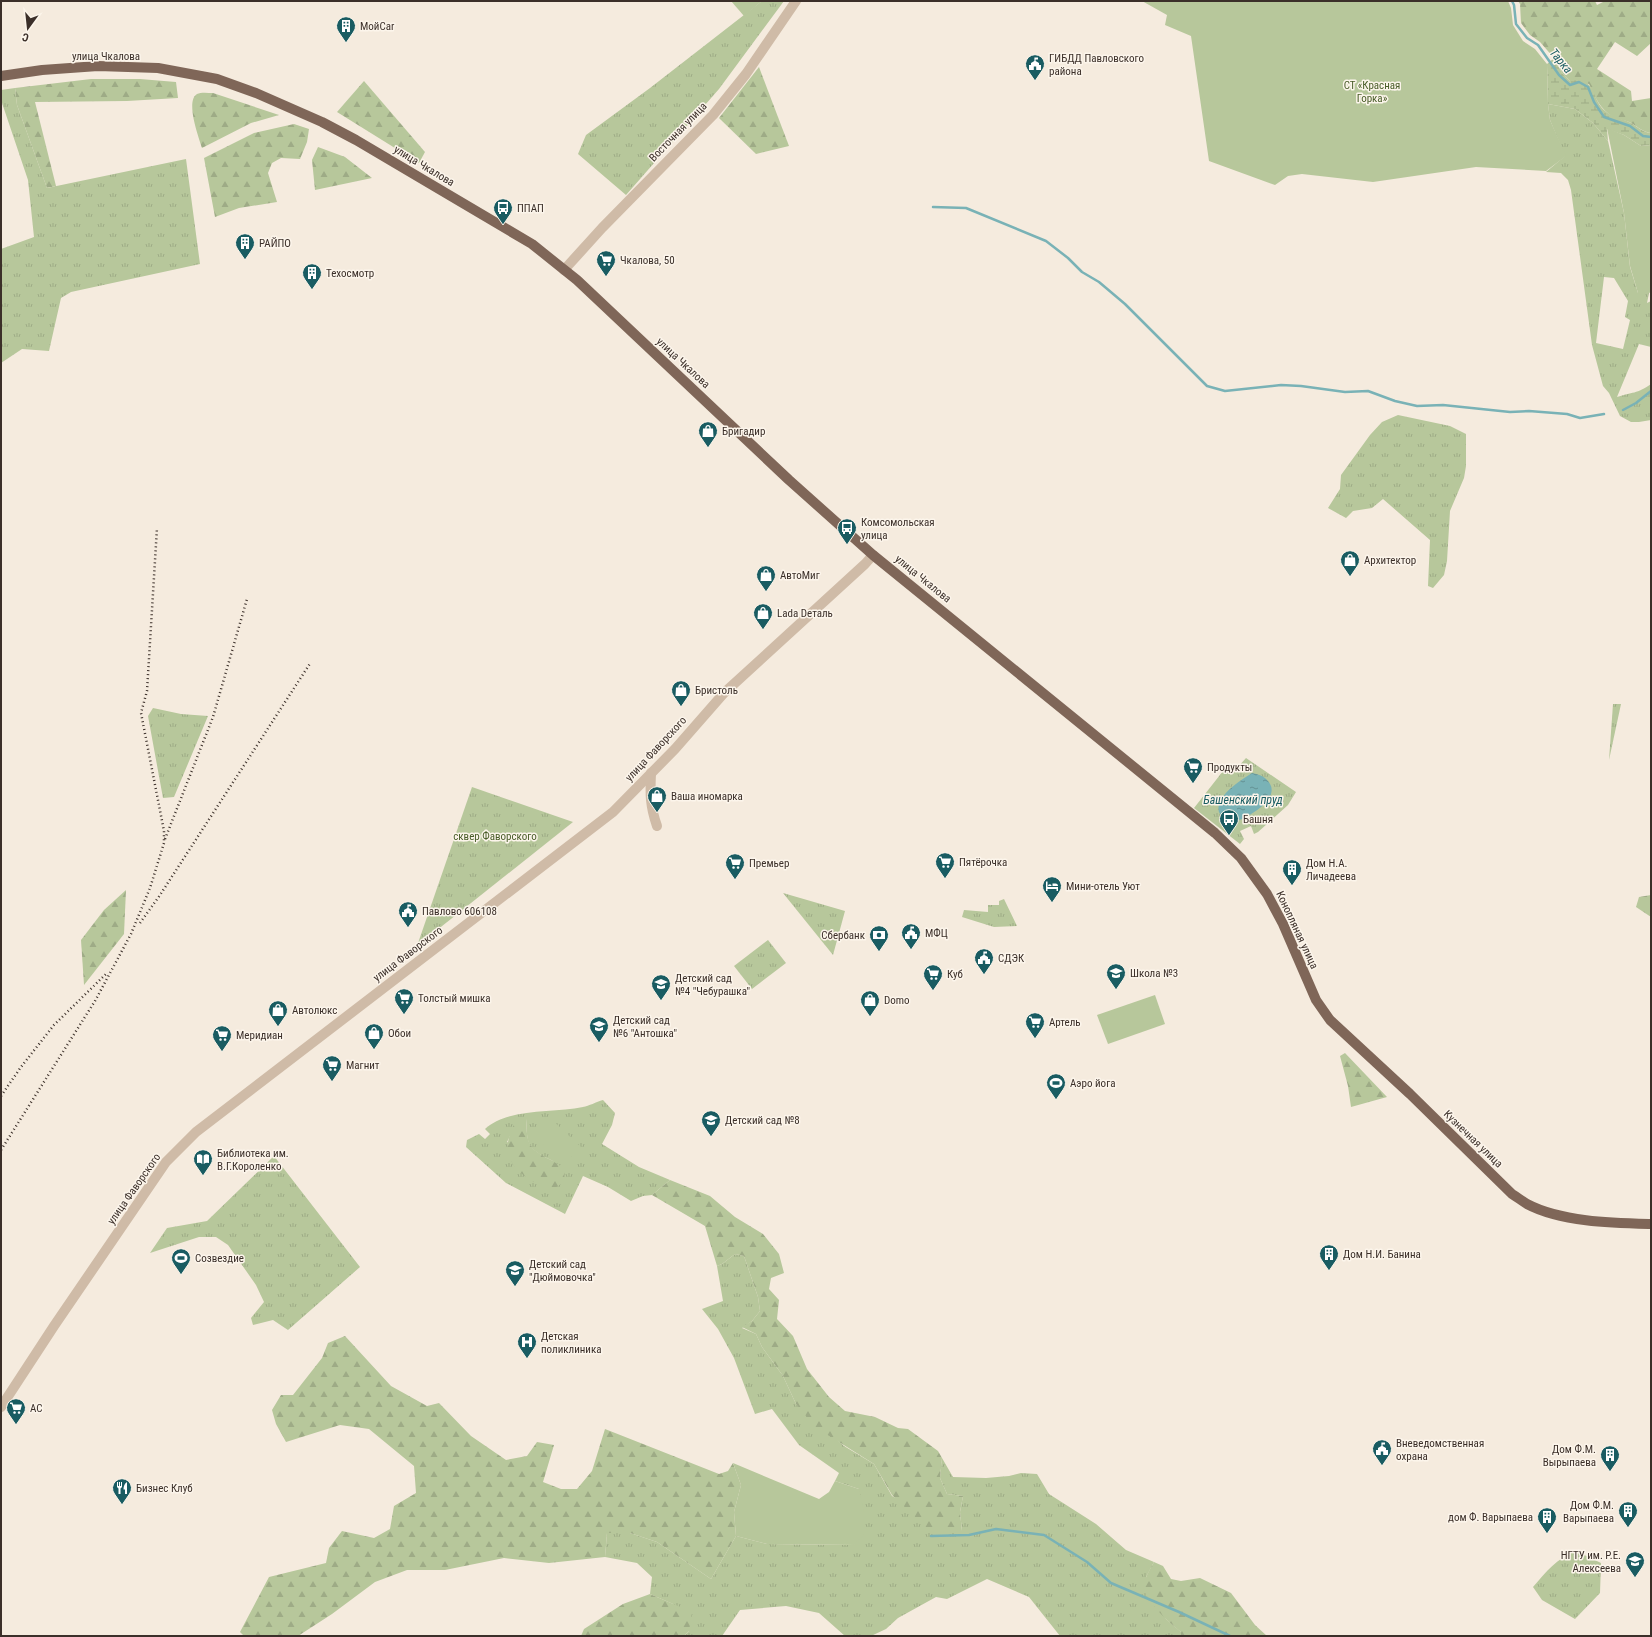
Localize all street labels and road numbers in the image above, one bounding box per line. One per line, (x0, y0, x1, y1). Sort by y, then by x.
street label: улица Чкалова (72, 50, 140, 63)
street label: Восточная улица (647, 100, 709, 164)
street label: улица Чкалова (391, 143, 457, 189)
street label: улица Чкалова (654, 335, 712, 391)
street label: улица Чкалова (892, 552, 954, 606)
street label: улица Фаворского (623, 714, 690, 784)
street label: Конопляная улица (1273, 889, 1321, 971)
street label: улица Фаворского (371, 923, 446, 984)
street label: Кузнечная улица (1441, 1108, 1505, 1170)
street label: улица Фаворского (105, 1151, 164, 1227)

